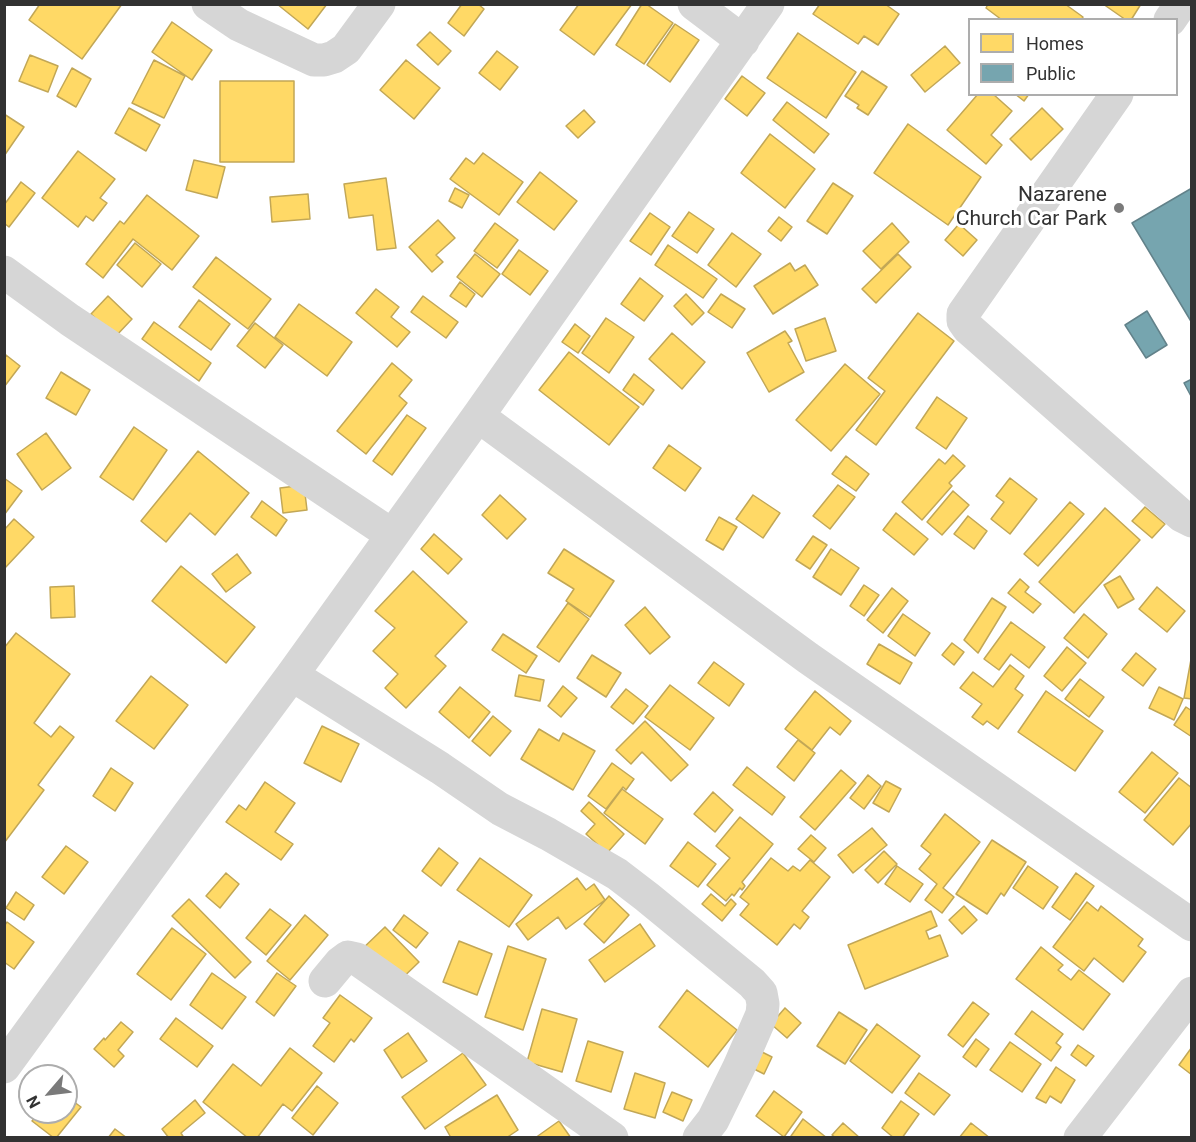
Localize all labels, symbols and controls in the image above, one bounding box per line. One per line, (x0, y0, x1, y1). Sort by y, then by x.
legend (968, 18, 1178, 96)
text: Homes (1026, 33, 1084, 54)
text: Public (1026, 63, 1076, 84)
place label: Nazarene Church Car Park (956, 183, 1107, 233)
marker: Nazarene Church Car Park (1112, 201, 1126, 215)
north arrow (18, 1064, 78, 1124)
text: N (22, 1092, 44, 1111)

